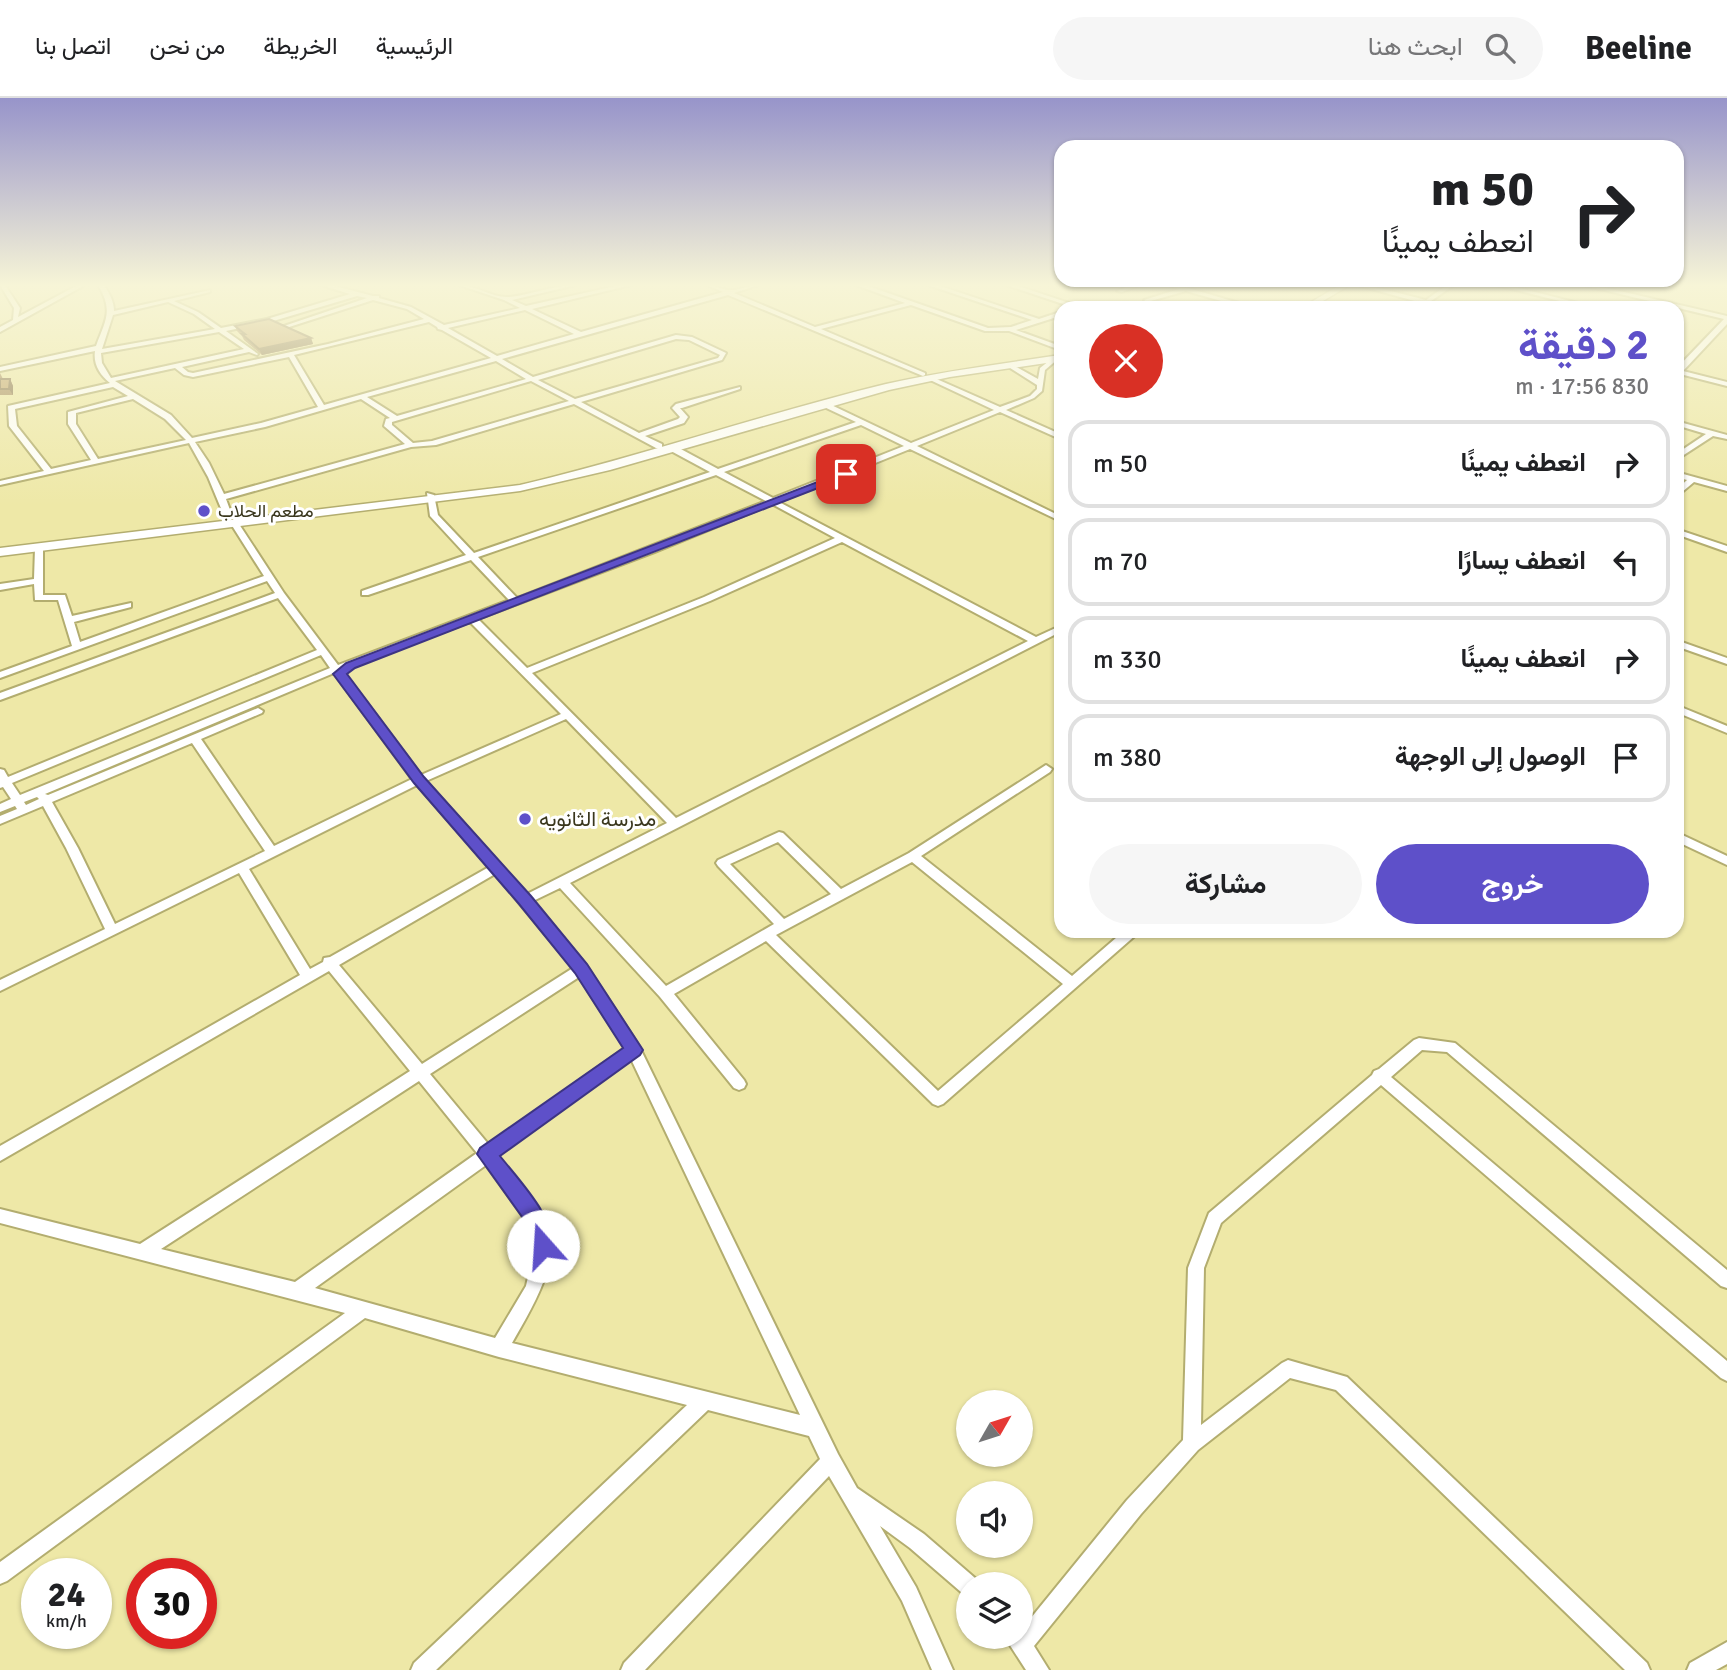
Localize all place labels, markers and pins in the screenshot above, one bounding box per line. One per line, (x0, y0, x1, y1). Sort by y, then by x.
pin (816, 444, 876, 504)
place label: مطعم الحلاب (218, 500, 314, 523)
marker: مطعم الحلاب (196, 503, 212, 519)
place label: مدرسة الثانويه (539, 806, 656, 832)
marker: مدرسة الثانويه (517, 811, 533, 827)

